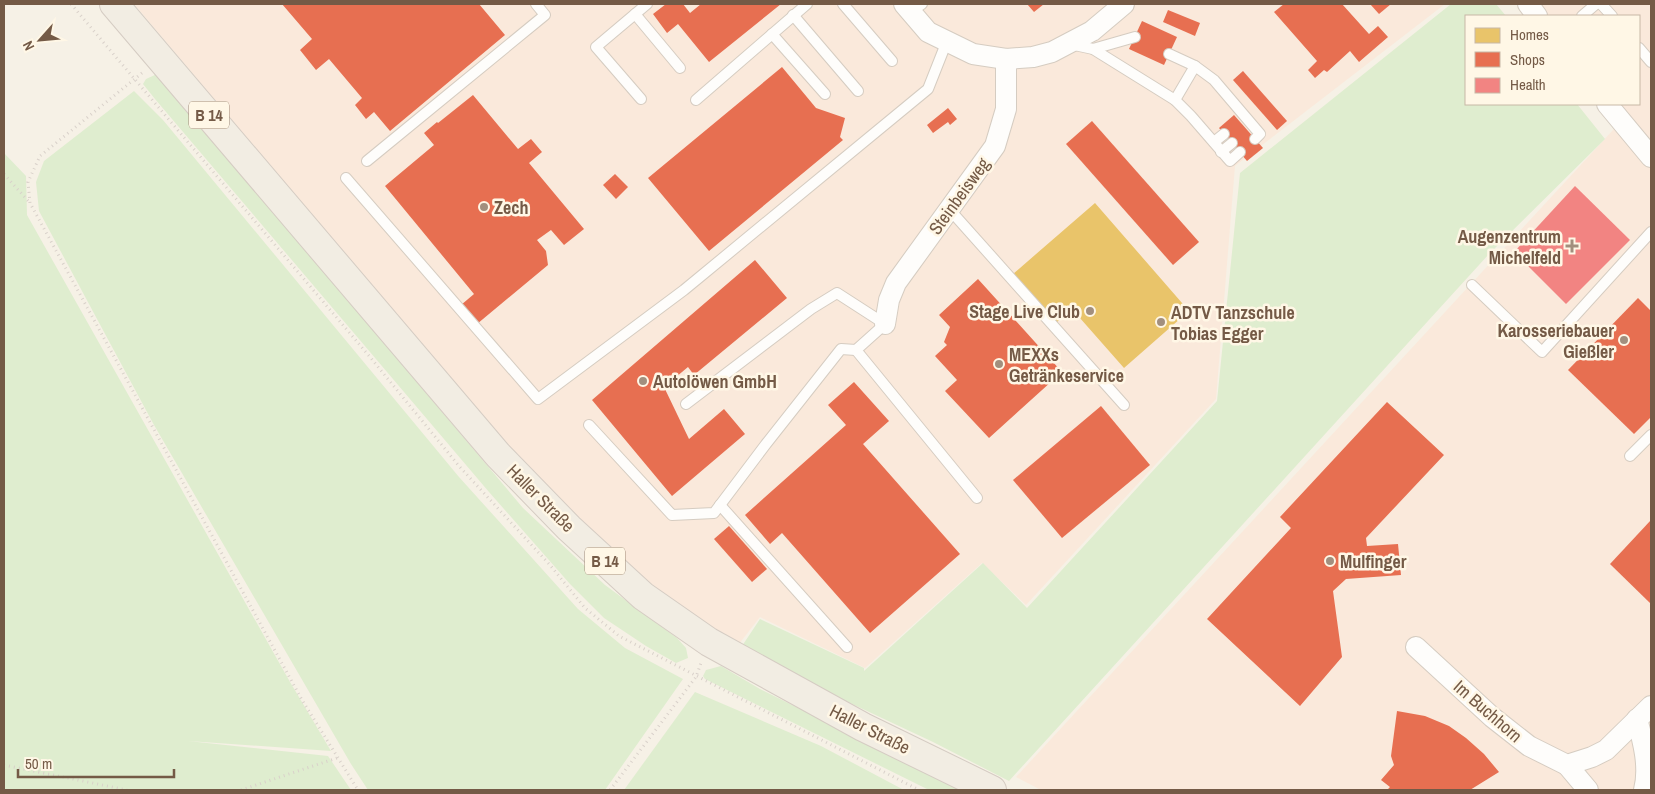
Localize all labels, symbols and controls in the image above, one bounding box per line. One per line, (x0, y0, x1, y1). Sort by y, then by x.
north arrow (15, 15, 65, 65)
legend (1465, 15, 1640, 105)
text: Homes (1510, 24, 1549, 45)
text: N (19, 38, 38, 54)
text: Shops (1510, 49, 1545, 70)
text: Health (1510, 74, 1546, 95)
road number: B 14 (189, 102, 229, 128)
street label: Steinbeisweg (923, 152, 996, 240)
place label: Zech (494, 195, 528, 220)
marker: Zech (478, 201, 490, 213)
place label: Augenzentrum Michelfeld (1458, 224, 1561, 270)
marker: Augenzentrum Michelfeld (1565, 239, 1579, 253)
place label: Stage Live Club (969, 299, 1080, 324)
place label: ADTV Tanzschule Tobias Egger (1171, 300, 1295, 346)
marker: Stage Live Club (1084, 305, 1096, 317)
marker: ADTV Tanzschule Tobias Egger (1155, 316, 1167, 328)
place label: Karosseriebauer Gießler (1498, 318, 1614, 364)
marker: Karosseriebauer Gießler (1618, 334, 1630, 346)
place label: MEXXs Getränkeservice (1009, 342, 1124, 388)
marker: MEXXs Getränkeservice (993, 358, 1005, 370)
place label: Autolöwen GmbH (653, 369, 777, 394)
marker: Autolöwen GmbH (637, 375, 649, 387)
street label: Haller Straße (501, 458, 581, 538)
road number: B 14 (585, 548, 625, 574)
place label: Mulfinger (1340, 549, 1407, 574)
marker: Mulfinger (1324, 555, 1336, 567)
street label: Im Buchhorn (1448, 674, 1528, 748)
street label: Haller Straße (826, 698, 914, 760)
scale bar (18, 746, 174, 778)
text: 50 m (25, 753, 52, 774)

